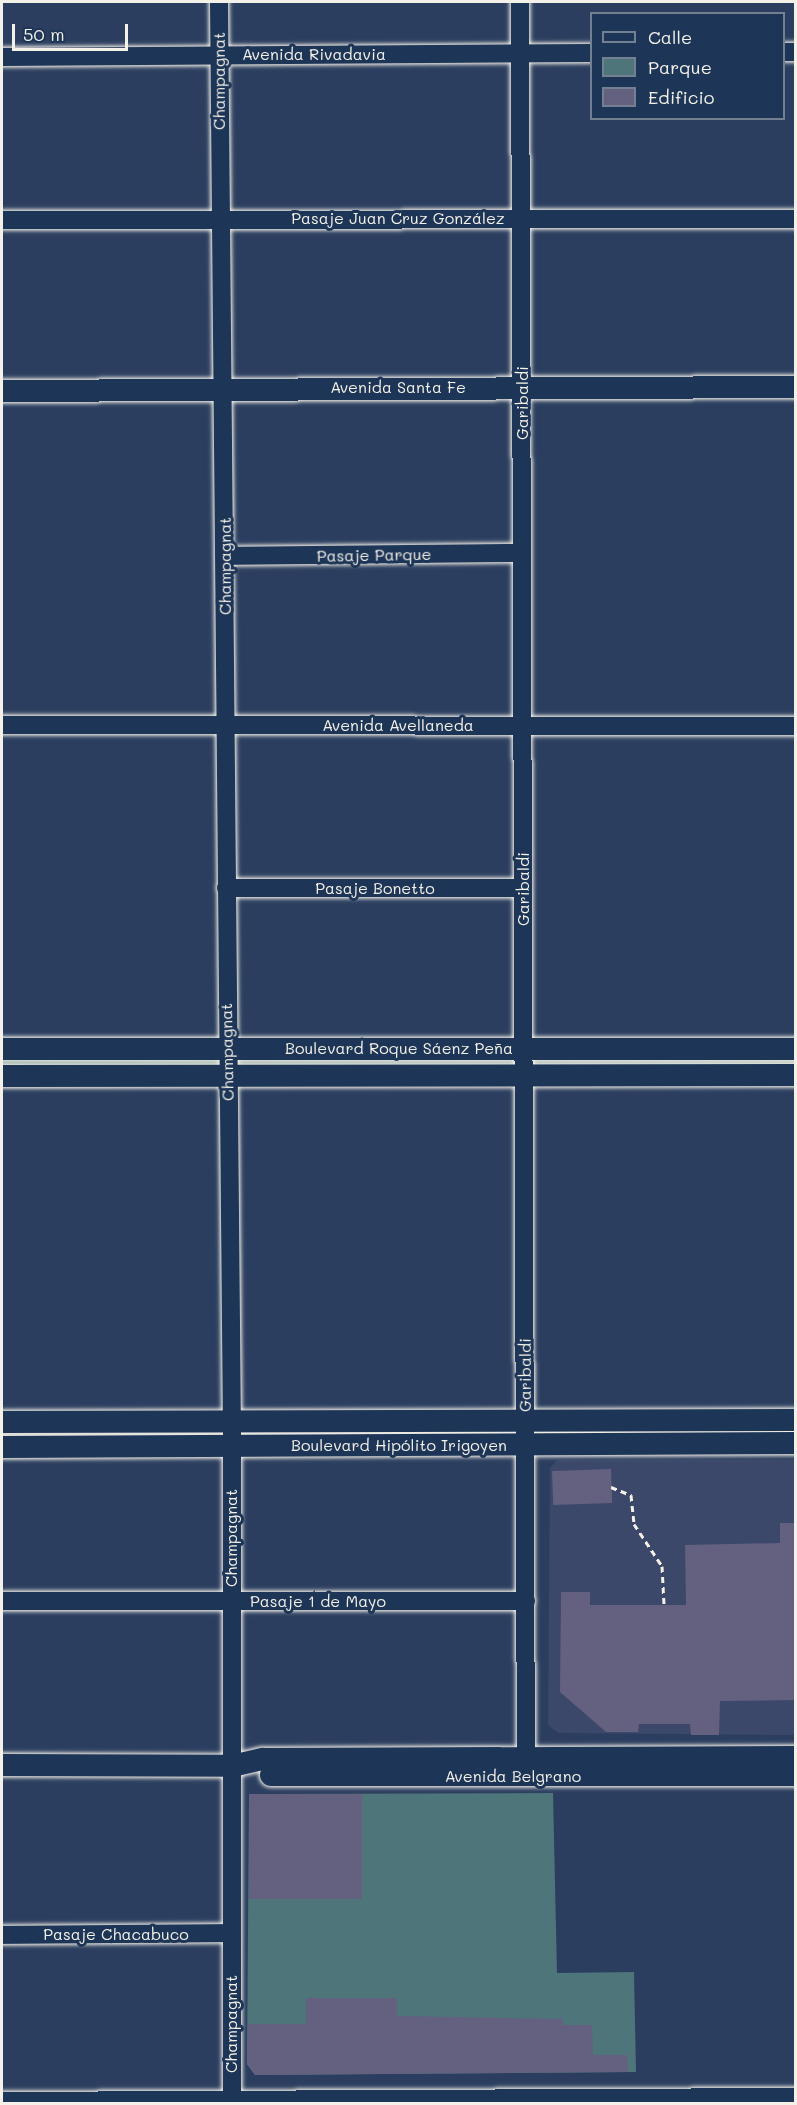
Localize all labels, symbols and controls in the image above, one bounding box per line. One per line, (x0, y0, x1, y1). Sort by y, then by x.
scale bar (15, 12, 130, 50)
legend (590, 12, 785, 120)
text: 50 m (23, 22, 65, 46)
text: Calle (648, 25, 692, 49)
street label: Champagnat (209, 32, 229, 130)
street label: Avenida Rivadavia (242, 44, 386, 64)
text: Parque (648, 55, 712, 79)
text: Edificio (648, 85, 715, 109)
street label: Pasaje Juan Cruz González (291, 208, 505, 228)
street label: Garibaldi (512, 366, 532, 440)
street label: Avenida Santa Fe (330, 377, 466, 397)
street label: Champagnat (215, 517, 235, 615)
street label: Pasaje Parque (317, 544, 431, 566)
street label: Avenida Avellaneda (322, 715, 474, 735)
street label: Garibaldi (513, 852, 533, 926)
street label: Pasaje Bonetto (315, 878, 435, 898)
street label: Champagnat (217, 1003, 237, 1101)
street label: Boulevard Roque Sáenz Peña (285, 1038, 513, 1058)
street label: Garibaldi (515, 1338, 535, 1412)
street label: Boulevard Hipólito Irigoyen (291, 1435, 507, 1455)
street label: Champagnat (221, 1489, 241, 1587)
street label: Pasaje 1 de Mayo (250, 1591, 386, 1611)
street label: Avenida Belgrano (445, 1766, 581, 1786)
street label: Pasaje Chacabuco (43, 1924, 189, 1944)
street label: Champagnat (221, 1975, 241, 2073)

